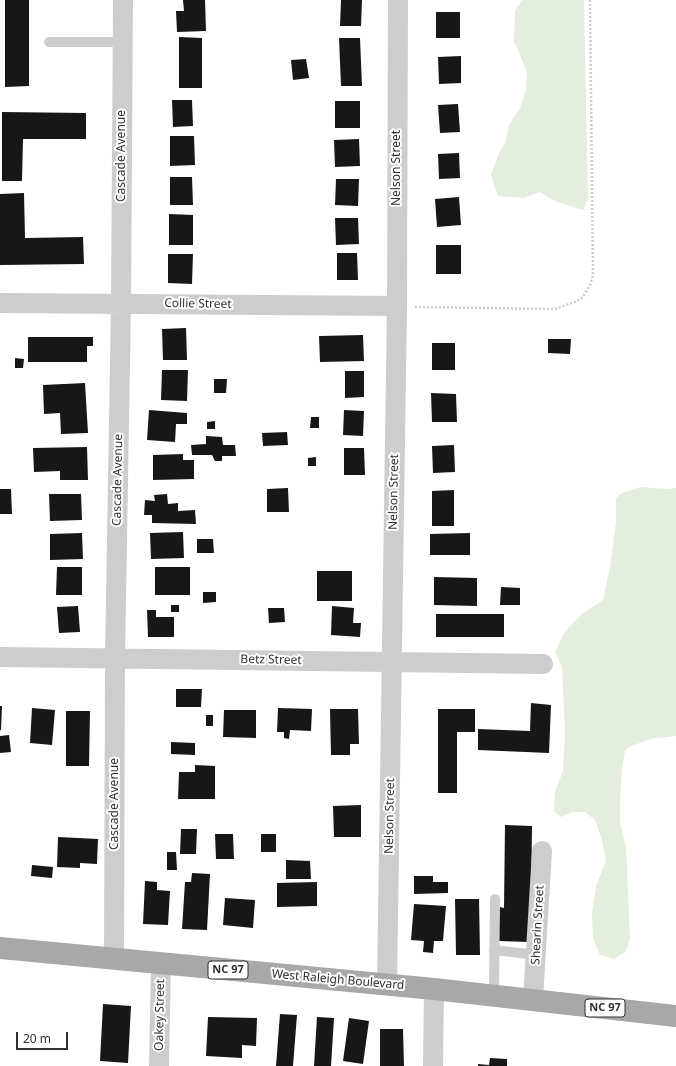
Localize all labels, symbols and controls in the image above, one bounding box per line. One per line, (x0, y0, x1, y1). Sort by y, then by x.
street label: Cascade Avenue (115, 110, 129, 202)
street label: Nelson Street (390, 130, 404, 206)
street label: Collie Street (164, 296, 232, 312)
street label: Cascade Avenue (110, 434, 126, 526)
street label: Nelson Street (386, 454, 402, 530)
street label: Betz Street (240, 652, 302, 668)
street label: Cascade Avenue (108, 758, 122, 850)
street label: Nelson Street (382, 778, 398, 854)
street label: Shearin Street (529, 885, 547, 965)
road number: NC 97 (208, 961, 248, 979)
street label: West Raleigh Boulevard (271, 967, 405, 993)
street label: Oakey Street (152, 979, 168, 1051)
road number: NC 97 (585, 999, 625, 1017)
scale bar (18, 1024, 70, 1050)
text: 20 m (23, 1030, 51, 1047)

